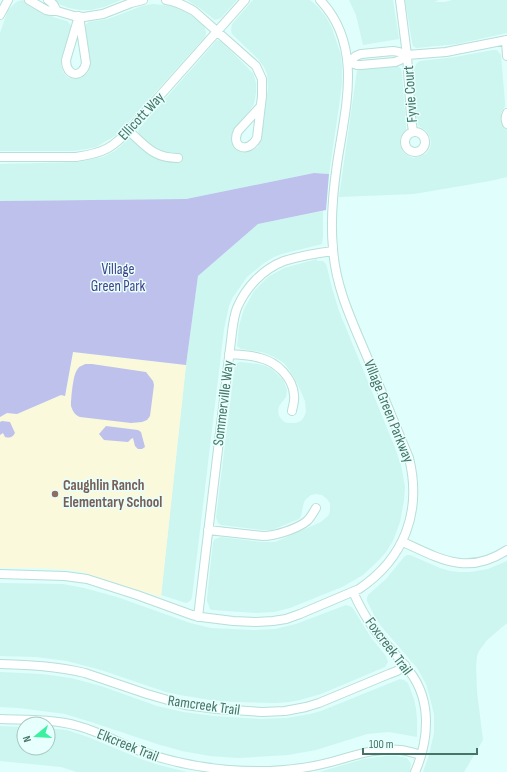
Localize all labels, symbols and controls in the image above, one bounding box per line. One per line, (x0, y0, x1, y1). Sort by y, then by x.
street label: Fyvie Court (399, 64, 422, 123)
street label: Ellicott Way (114, 88, 169, 145)
park label: Village Green Park (91, 260, 145, 296)
street label: Village Green Parkway (359, 357, 418, 466)
street label: Sommerville Way (209, 359, 238, 447)
place label: Caughlin Ranch Elementary School (63, 476, 162, 512)
marker: Caughlin Ranch Elementary School (50, 489, 60, 499)
street label: Foxcreek Trail (361, 614, 416, 679)
street label: Ramcreek Trail (167, 691, 241, 720)
north arrow (16, 716, 56, 756)
street label: Elkcreek Trail (94, 724, 162, 766)
scale bar (363, 730, 477, 756)
text: N (20, 734, 34, 744)
text: 100 m (369, 737, 394, 752)

